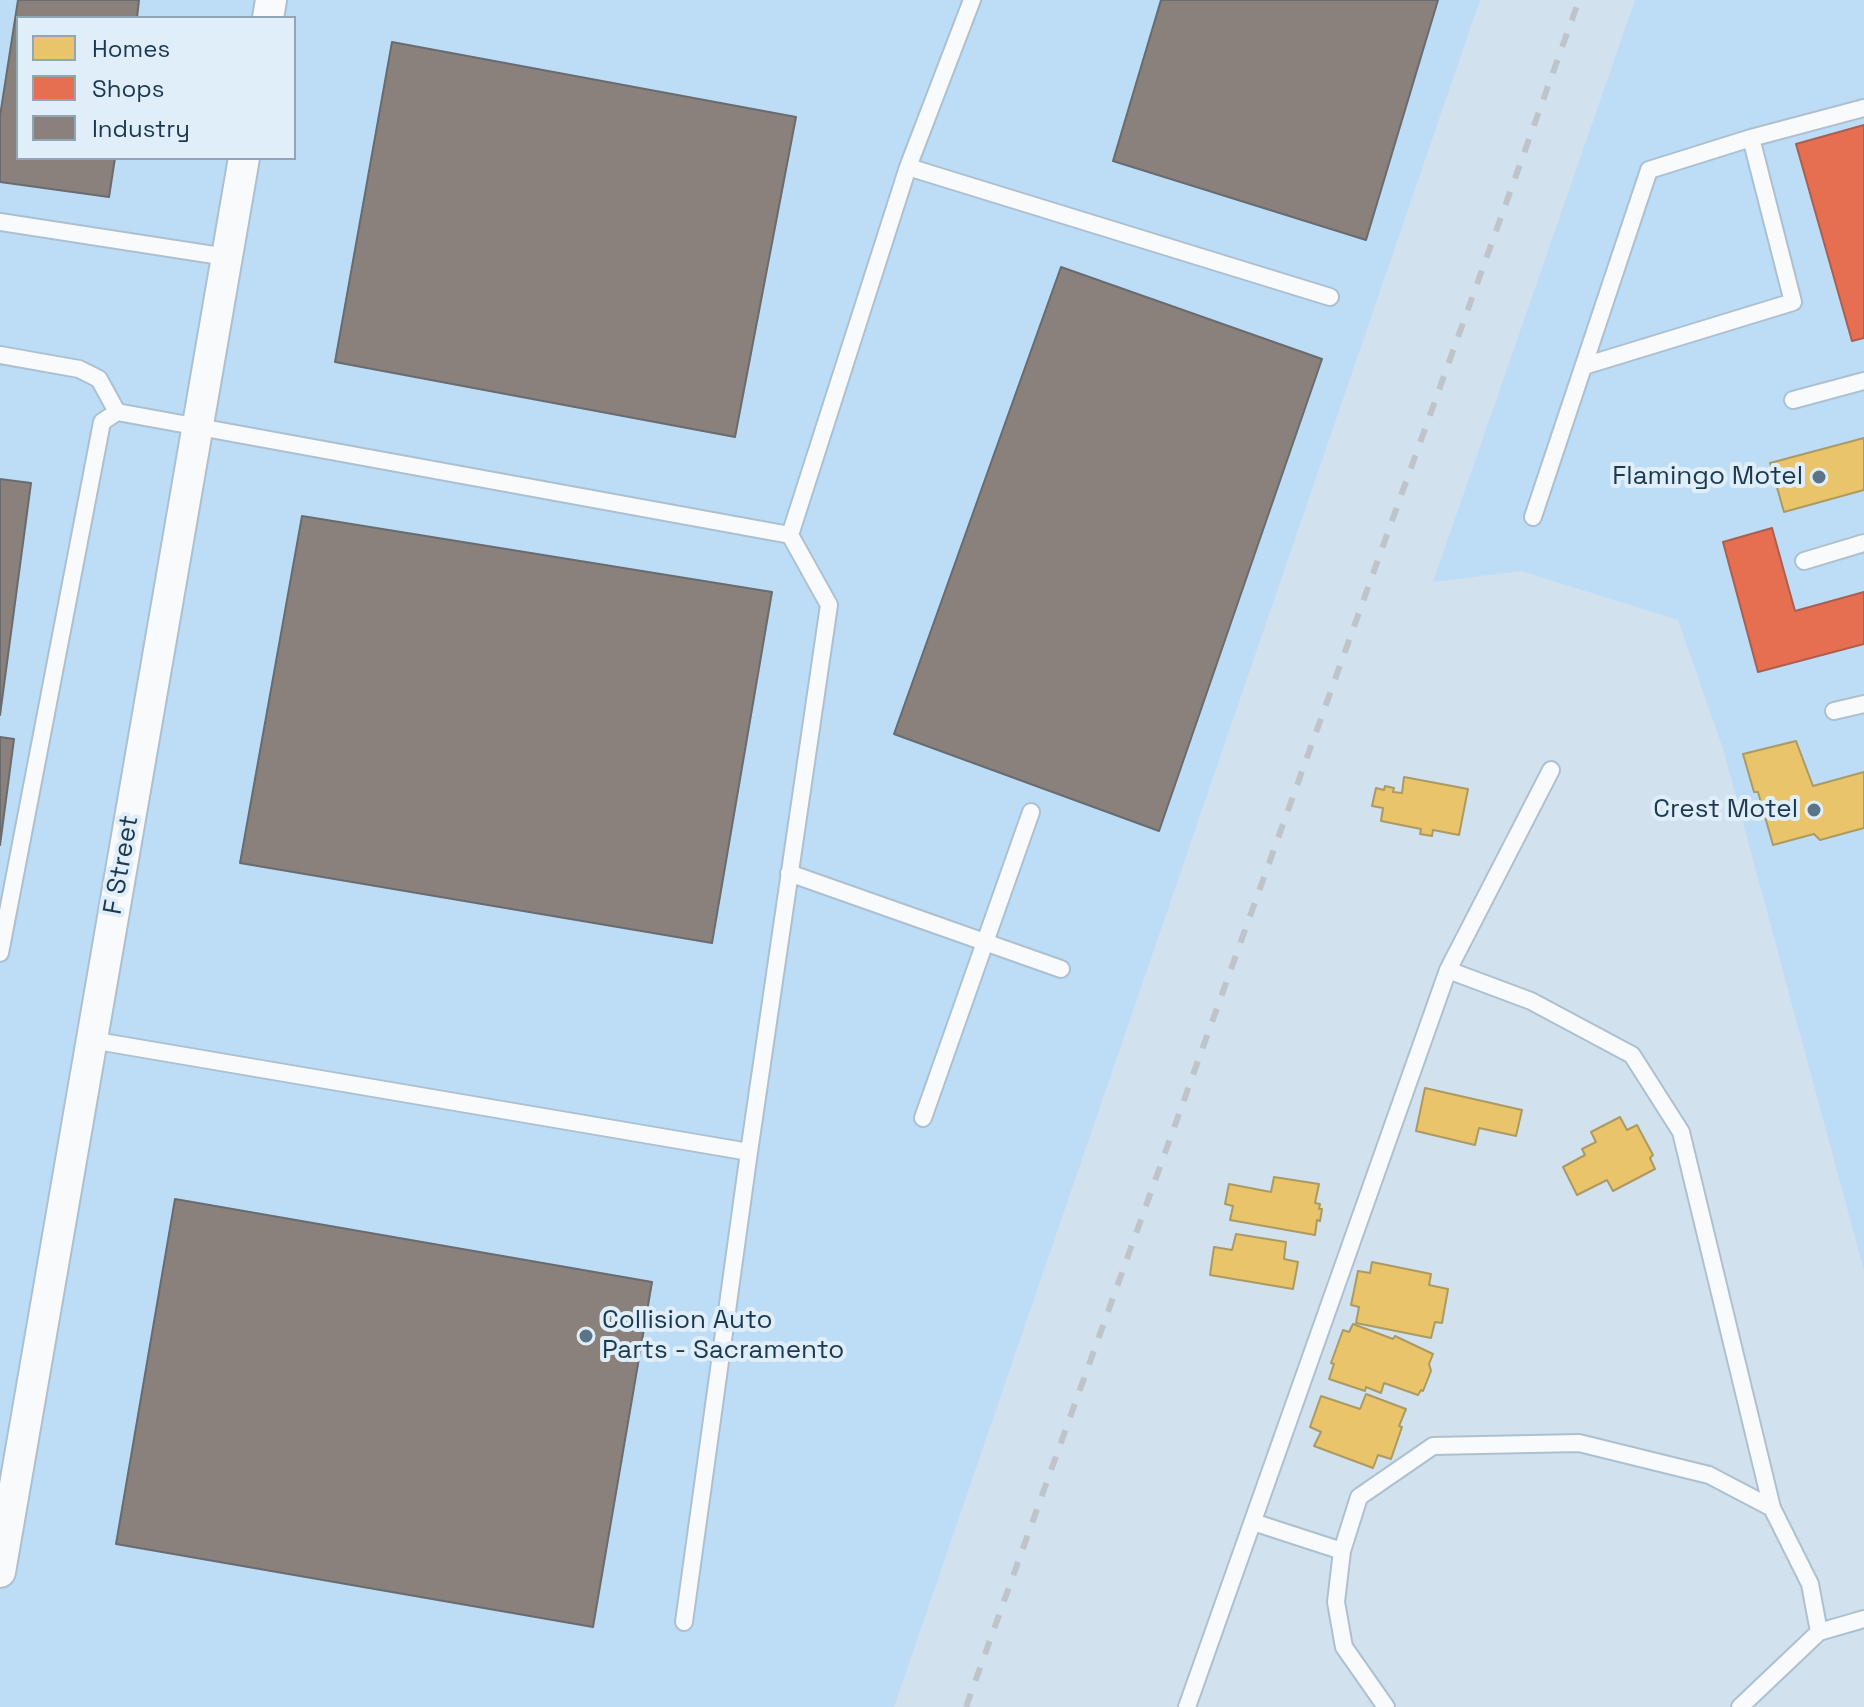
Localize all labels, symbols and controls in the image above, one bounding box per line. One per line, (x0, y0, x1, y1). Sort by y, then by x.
legend (16, 16, 296, 160)
text: Homes (92, 33, 170, 64)
text: Shops (92, 73, 164, 104)
text: Industry (92, 113, 190, 144)
place label: Flamingo Motel (1612, 461, 1803, 493)
marker: Flamingo Motel (1810, 468, 1828, 486)
place label: Crest Motel (1653, 794, 1798, 826)
marker: Crest Motel (1805, 801, 1823, 819)
street label: F Street (98, 813, 146, 917)
place label: Collision Auto Parts - Sacramento (602, 1305, 844, 1366)
marker: Collision Auto Parts - Sacramento (577, 1327, 595, 1345)

